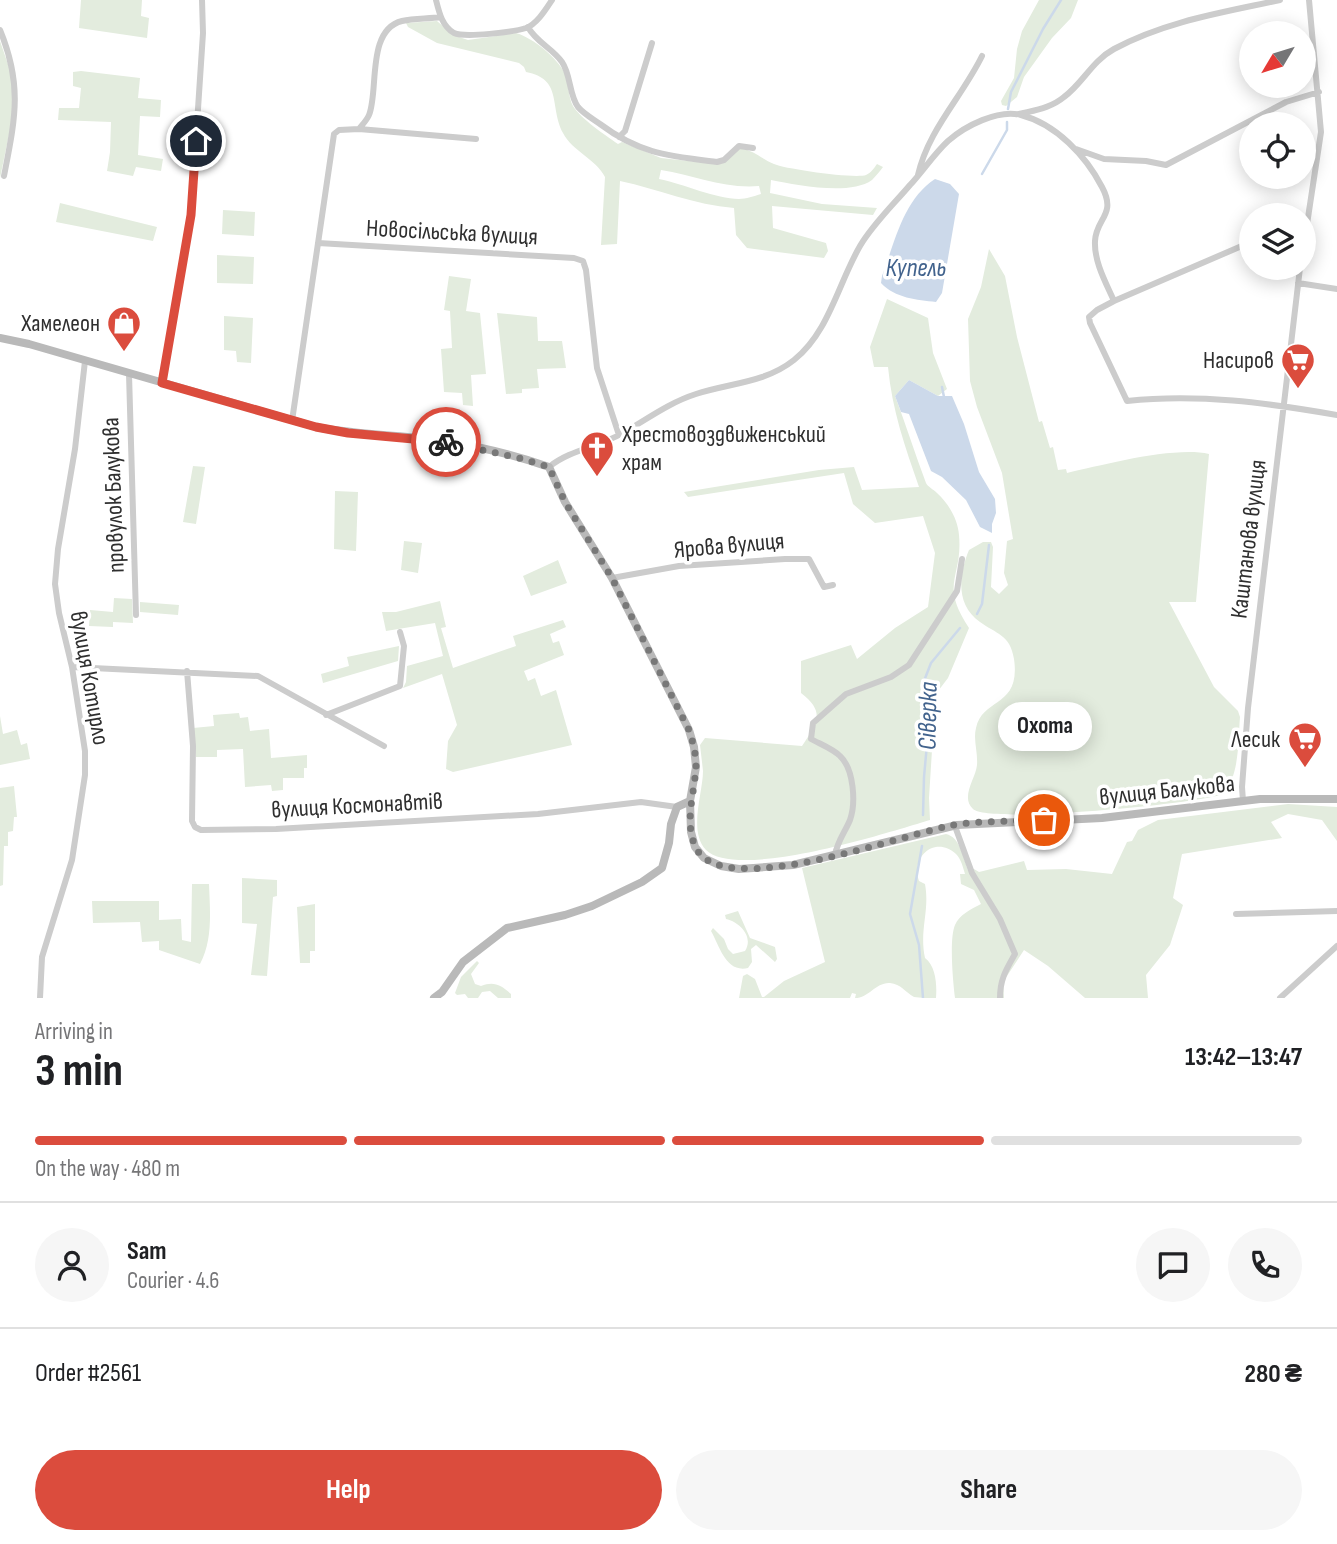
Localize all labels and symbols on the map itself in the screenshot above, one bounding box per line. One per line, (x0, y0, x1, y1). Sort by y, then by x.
north arrow (1239, 21, 1316, 98)
pin (166, 111, 226, 171)
street label: Новосільська вулиця (365, 214, 538, 251)
water label: Купель (886, 253, 946, 284)
shop icon: Хамелеон (105, 304, 143, 353)
place label: Хамелеон (20, 309, 100, 338)
supermarket icon: Насиров (1279, 341, 1317, 390)
place label: Насиров (1203, 346, 1274, 375)
courier (411, 407, 481, 477)
street label: провулок Балукова (96, 417, 131, 573)
place label: Хрестовоздвиженський храм (621, 420, 826, 477)
church icon: Хрестовоздвиженський храм (578, 429, 616, 478)
street label: Каштанова вулиця (1224, 458, 1273, 620)
street label: Ярова вулиця (672, 526, 786, 565)
street label: вулиця Котирло (63, 609, 116, 747)
water label: Сіверка (912, 681, 945, 750)
callout: Охота (997, 701, 1091, 750)
supermarket icon: Лесик (1286, 720, 1324, 769)
place label: Лесик (1230, 725, 1281, 754)
street label: вулиця Балукова (1098, 769, 1236, 812)
street label: вулиця Космонавтів (271, 787, 444, 824)
pin (1014, 790, 1074, 850)

